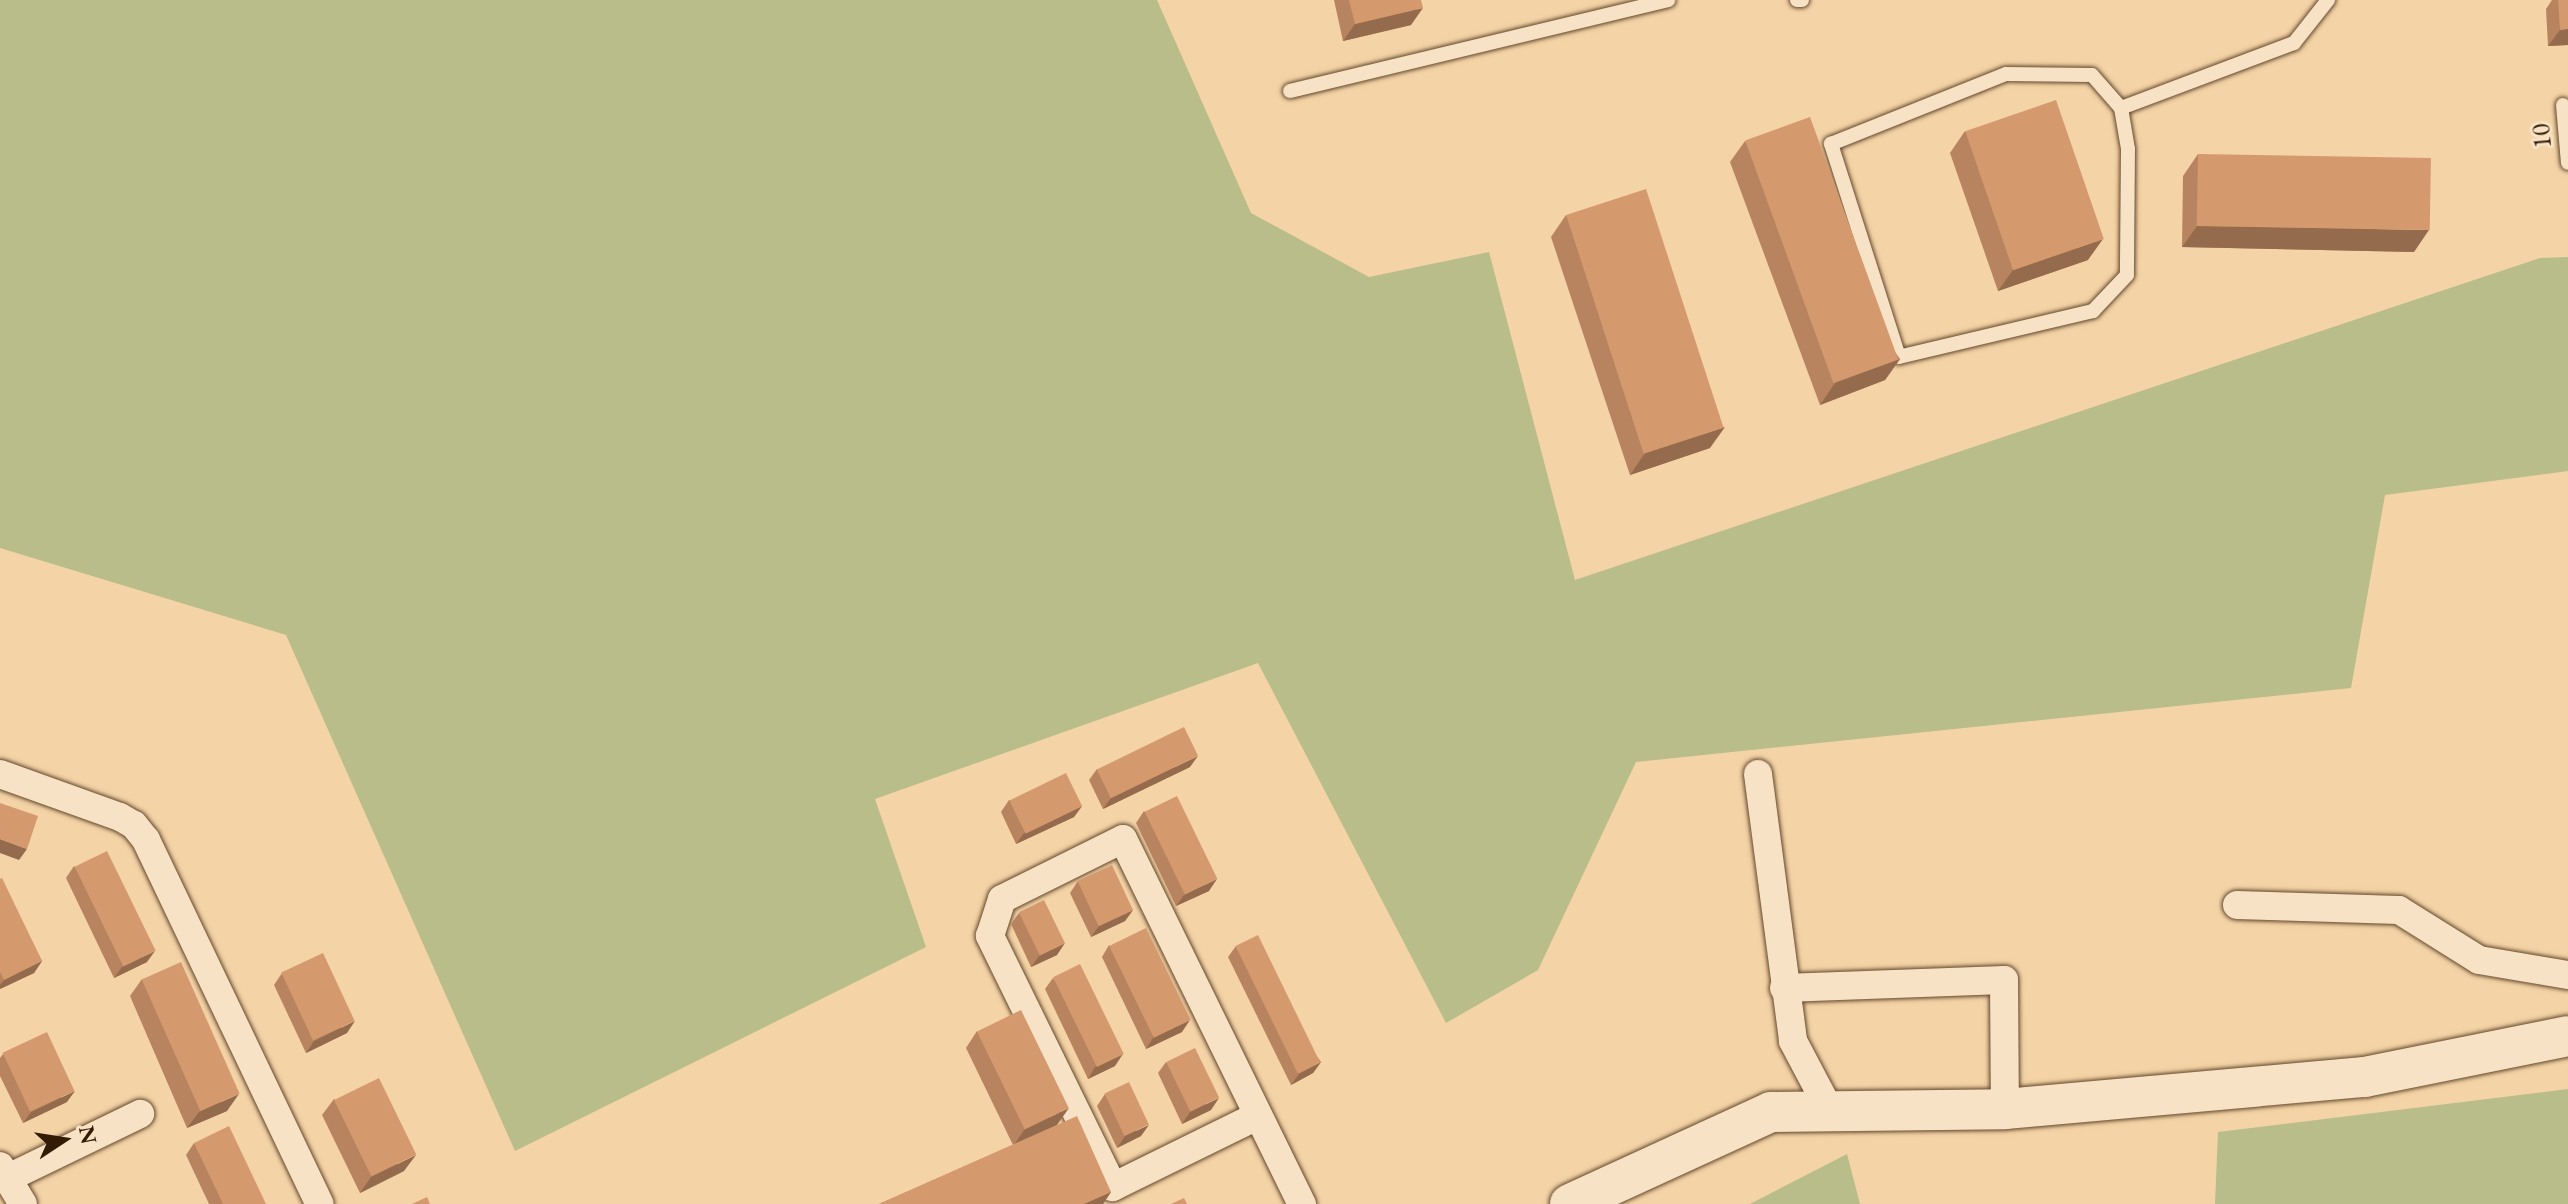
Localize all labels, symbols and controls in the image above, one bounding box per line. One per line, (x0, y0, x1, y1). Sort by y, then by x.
street label: 10 (2525, 122, 2559, 150)
north arrow (24, 1100, 104, 1180)
text: N (72, 1123, 104, 1147)

